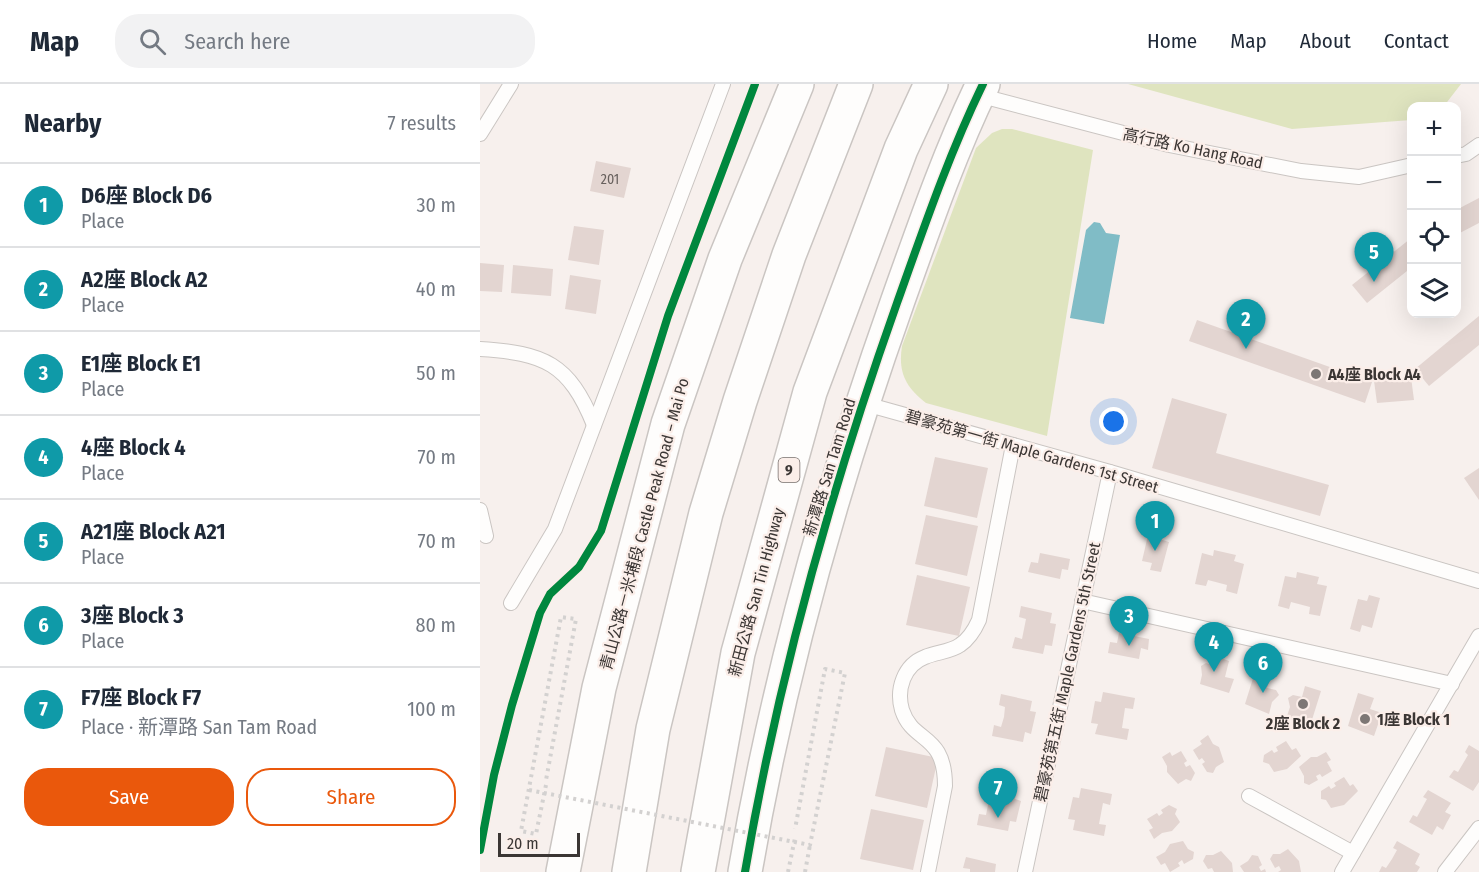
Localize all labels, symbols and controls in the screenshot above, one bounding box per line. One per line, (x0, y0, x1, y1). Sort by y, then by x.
search box (115, 14, 535, 68)
text: Map (30, 25, 79, 58)
icon: search (136, 25, 169, 58)
text: Search here (184, 28, 290, 55)
text: Home (1147, 28, 1197, 54)
text: Map (1230, 28, 1267, 54)
text: About (1300, 28, 1351, 54)
text: Contact (1384, 28, 1449, 54)
map controls (1407, 102, 1461, 318)
button: + (1407, 102, 1461, 156)
text: Nearby (24, 108, 101, 139)
text: 7 results (388, 111, 456, 135)
street label: 高行路 Ko Hang Road (1121, 124, 1265, 173)
button: − (1407, 156, 1461, 210)
house number: 201 (601, 171, 619, 188)
text: D6座 Block D6 (81, 182, 212, 209)
text: 1 (39, 193, 48, 217)
text: 30 m (416, 193, 456, 217)
text: Place (81, 209, 124, 233)
button: locate (1407, 210, 1461, 264)
pin: 5 (1354, 232, 1394, 282)
button: layers (1407, 264, 1461, 318)
text: A2座 Block A2 (81, 266, 208, 293)
text: 2 (39, 277, 48, 301)
text: 40 m (416, 277, 456, 301)
text: Place (81, 293, 124, 317)
pin: 2 (1226, 300, 1266, 349)
text: E1座 Block E1 (81, 350, 201, 377)
text: 3 (39, 361, 48, 385)
text: 50 m (416, 361, 456, 385)
place label: A4座 Block A4 (1327, 365, 1421, 384)
marker: A4座 Block A4 (1309, 367, 1323, 381)
street label: 青山公路－米埔段 Castle Peak Road – Mai Po (596, 376, 693, 672)
text: Place (81, 377, 124, 401)
street label: 新潭路 San Tam Road (799, 396, 860, 539)
street label: 碧豪苑第一街 Maple Gardens 1st Street (903, 406, 1161, 497)
your location (1099, 407, 1128, 436)
text: 4座 Block 4 (81, 434, 186, 461)
text: 4 (38, 445, 49, 469)
text: 70 m (418, 445, 456, 469)
road number: 9 (778, 458, 800, 482)
text: Place (81, 461, 124, 485)
pin: 1 (1136, 502, 1174, 551)
street label: 新田公路 San Tin Highway (725, 505, 788, 679)
text: A21座 Block A21 (81, 518, 226, 545)
text: 5 (39, 529, 48, 553)
text: 70 m (418, 529, 456, 553)
street label: 碧豪苑第五街 Maple Gardens 5th Street (1031, 540, 1104, 804)
text: Place (81, 545, 124, 569)
pin: 3 (1110, 596, 1148, 646)
text: 3座 Block 3 (81, 602, 184, 629)
text: 6 (38, 613, 49, 637)
text: 80 m (416, 613, 456, 637)
pin: 4 (1194, 622, 1234, 672)
text: Place (81, 629, 124, 653)
pin: 6 (1244, 644, 1282, 693)
text: F7座 Block F7 (81, 684, 201, 711)
text: 7 (39, 697, 48, 721)
text: 100 m (407, 697, 456, 721)
marker: 2座 Block 2 (1296, 697, 1310, 711)
place label: 1座 Block 1 (1377, 710, 1450, 729)
marker: 1座 Block 1 (1358, 712, 1372, 726)
place label: 2座 Block 2 (1265, 714, 1341, 733)
text: Place · 新潭路 San Tam Road (81, 715, 317, 739)
button: Save (24, 768, 234, 826)
button: Share (246, 768, 456, 826)
pin: 7 (978, 768, 1018, 818)
scale bar (498, 830, 580, 858)
text: 20 m (507, 834, 538, 853)

